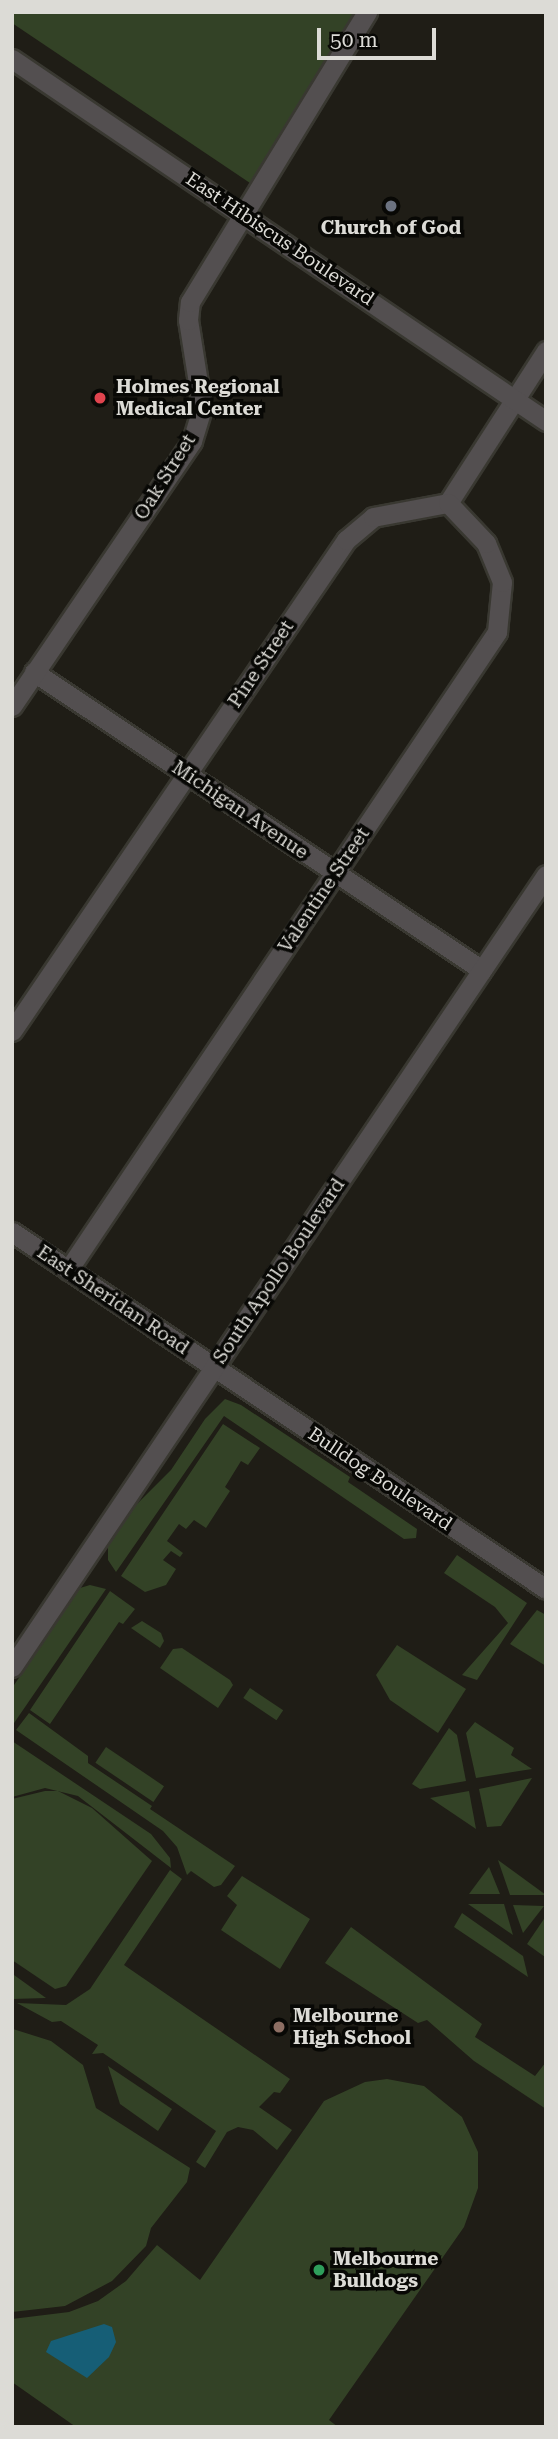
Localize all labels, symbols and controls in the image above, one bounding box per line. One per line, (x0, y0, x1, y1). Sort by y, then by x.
scale bar (320, 14, 439, 58)
text: 50 m (330, 28, 378, 52)
street label: East Hibiscus Boulevard (182, 167, 378, 311)
marker: Church of God (383, 198, 399, 214)
place label: Church of God (321, 217, 461, 239)
place label: Holmes Regional Medical Center (116, 376, 279, 420)
marker: Holmes Regional Medical Center (90, 388, 110, 408)
street label: Oak Street (130, 430, 200, 524)
street label: Pine Street (223, 616, 299, 712)
street label: Michigan Avenue (168, 756, 312, 864)
street label: Valentine Street (274, 823, 374, 957)
street label: South Apollo Boulevard (208, 1174, 350, 1368)
street label: East Sheridan Road (33, 1241, 193, 1359)
street label: Bulldog Boulevard (304, 1422, 456, 1536)
place label: Melbourne High School (293, 2005, 411, 2049)
marker: Melbourne High School (271, 2019, 287, 2035)
place label: Melbourne Bulldogs (333, 2248, 439, 2292)
marker: Melbourne Bulldogs (311, 2262, 327, 2278)

